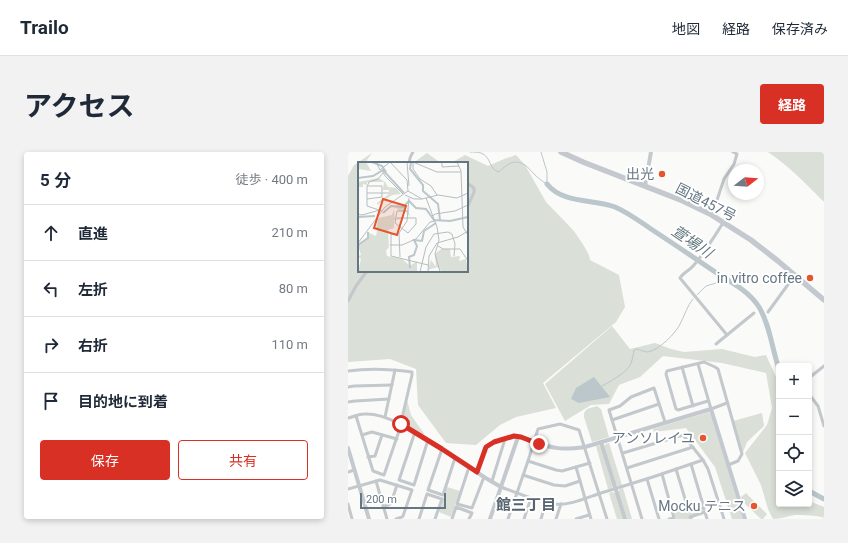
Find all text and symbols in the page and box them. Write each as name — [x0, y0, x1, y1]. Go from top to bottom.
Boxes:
text: Trailo — [20, 16, 69, 39]
text: 地図 — [672, 21, 700, 37]
text: 経路 — [722, 21, 750, 37]
text: 保存済み — [772, 21, 828, 37]
button: 経路 — [760, 84, 824, 124]
text: アクセス — [24, 90, 135, 123]
inset map — [358, 162, 468, 272]
north arrow — [728, 164, 764, 200]
place label: 出光 — [626, 166, 654, 182]
marker: 出光 — [657, 169, 667, 179]
text: 5 分 — [40, 170, 71, 190]
text: 徒歩 · 400 m — [236, 172, 308, 187]
street label: 国道457号 — [673, 180, 739, 224]
icon: ahead — [40, 222, 62, 244]
water label: 萱場川 — [668, 222, 717, 263]
text: 直進 — [78, 225, 108, 243]
text: 210 m — [271, 225, 308, 240]
place label: in vitro coffee — [717, 270, 802, 286]
marker: in vitro coffee — [805, 273, 815, 283]
icon: left — [40, 278, 62, 300]
text: 左折 — [78, 281, 108, 299]
text: 80 m — [279, 281, 308, 296]
icon: right — [40, 334, 62, 356]
text: 右折 — [78, 337, 108, 355]
text: 110 m — [271, 337, 308, 352]
map controls — [776, 363, 812, 507]
button: + — [776, 363, 812, 399]
icon: arrive — [40, 390, 62, 412]
text: 目的地に到着 — [78, 393, 168, 411]
button: − — [776, 399, 812, 435]
route start — [392, 415, 410, 433]
place label: アンソレイユ — [612, 430, 695, 446]
marker: アンソレイユ — [698, 433, 708, 443]
route end — [530, 435, 548, 453]
button: locate — [776, 435, 812, 471]
button: 保存 — [40, 440, 170, 480]
button: 共有 — [178, 440, 308, 480]
button: layers — [776, 471, 812, 507]
scale bar — [360, 491, 446, 510]
text: 200 m — [366, 493, 397, 506]
district label: 館三丁目 — [496, 496, 556, 514]
place label: Mocku テニス — [658, 498, 746, 514]
marker: Mocku テニス — [749, 501, 759, 511]

